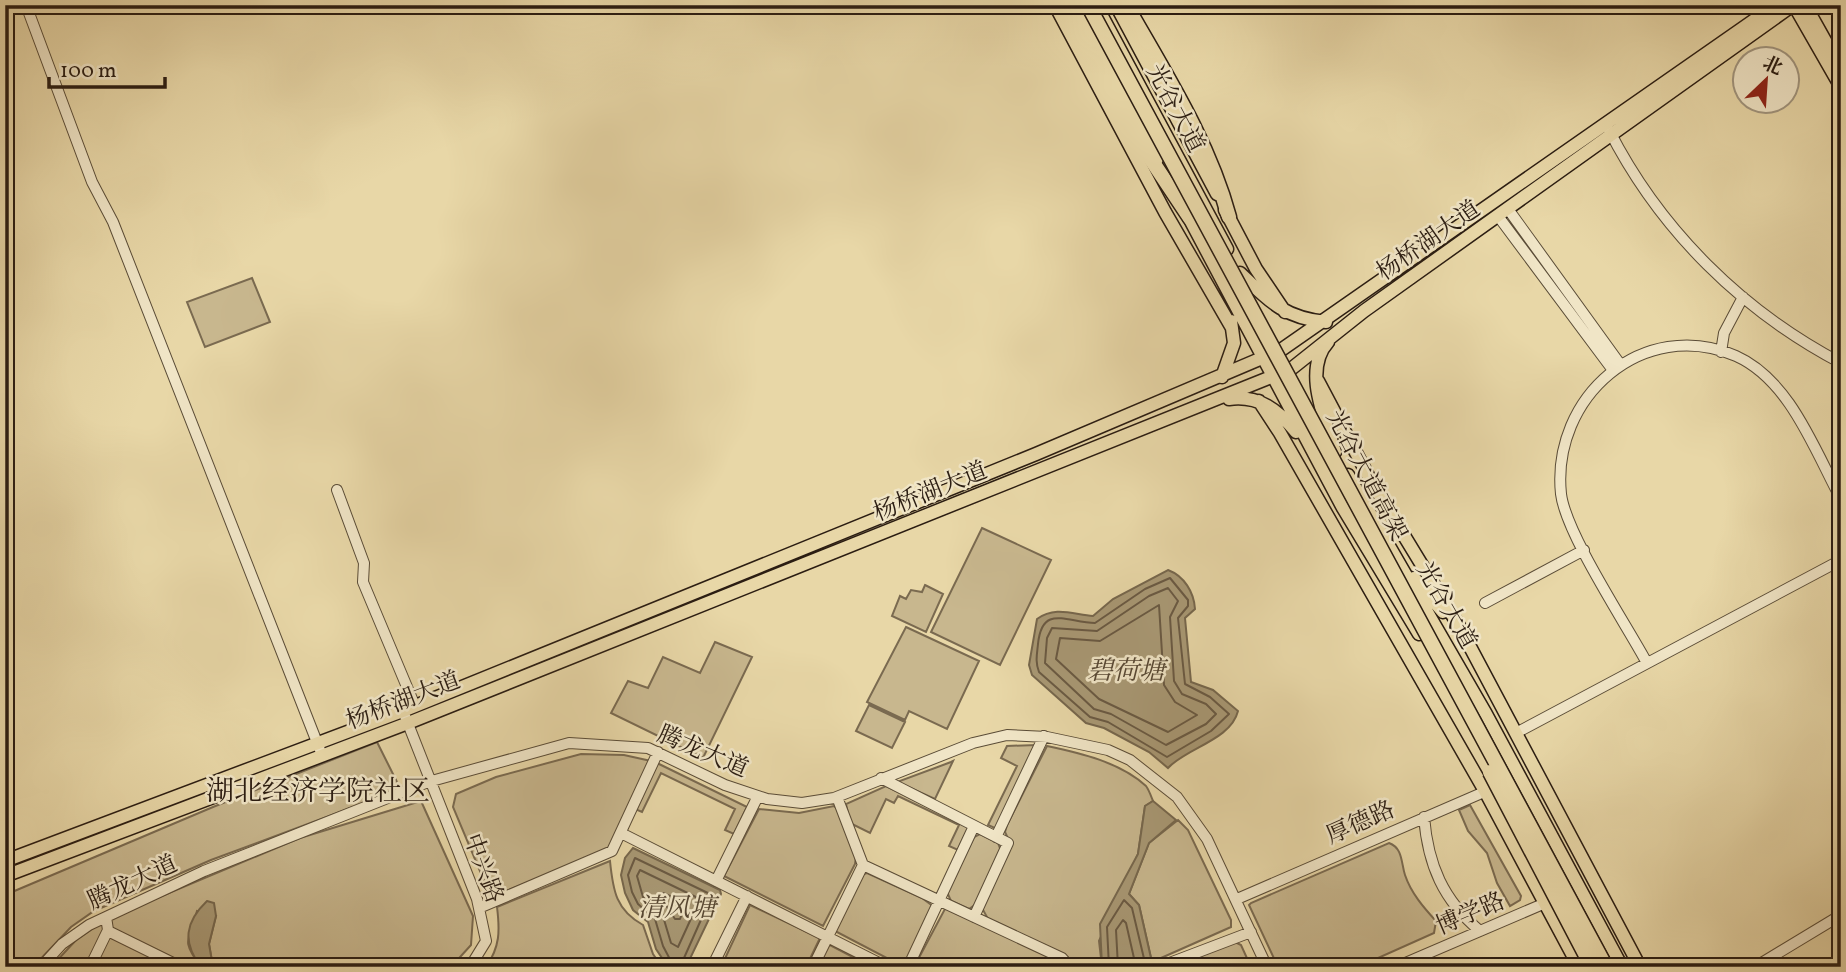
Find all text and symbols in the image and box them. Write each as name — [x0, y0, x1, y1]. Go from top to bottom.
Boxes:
scale bar — [49, 46, 164, 90]
north arrow — [1730, 46, 1800, 116]
text: 北 — [1758, 51, 1786, 82]
text: 100 m — [60, 57, 117, 86]
street label: 光谷大道 — [1137, 59, 1212, 159]
street label: 杨桥湖大道 — [1370, 193, 1488, 290]
street label: 光谷大道高架 — [1316, 404, 1414, 547]
street label: 杨桥湖大道 — [869, 455, 993, 531]
street label: 光谷大道 — [1407, 556, 1484, 656]
water label: 碧荷塘 — [1087, 654, 1169, 690]
street label: 杨桥湖大道 — [342, 664, 466, 739]
street label: 腾龙大道 — [651, 718, 753, 787]
district label: 湖北经济学院社区 — [206, 773, 430, 812]
street label: 厚德路 — [1321, 794, 1401, 854]
street label: 中兴路 — [454, 829, 510, 908]
street label: 腾龙大道 — [82, 848, 184, 920]
street label: 博学路 — [1431, 885, 1511, 945]
water label: 清风塘 — [638, 891, 720, 927]

